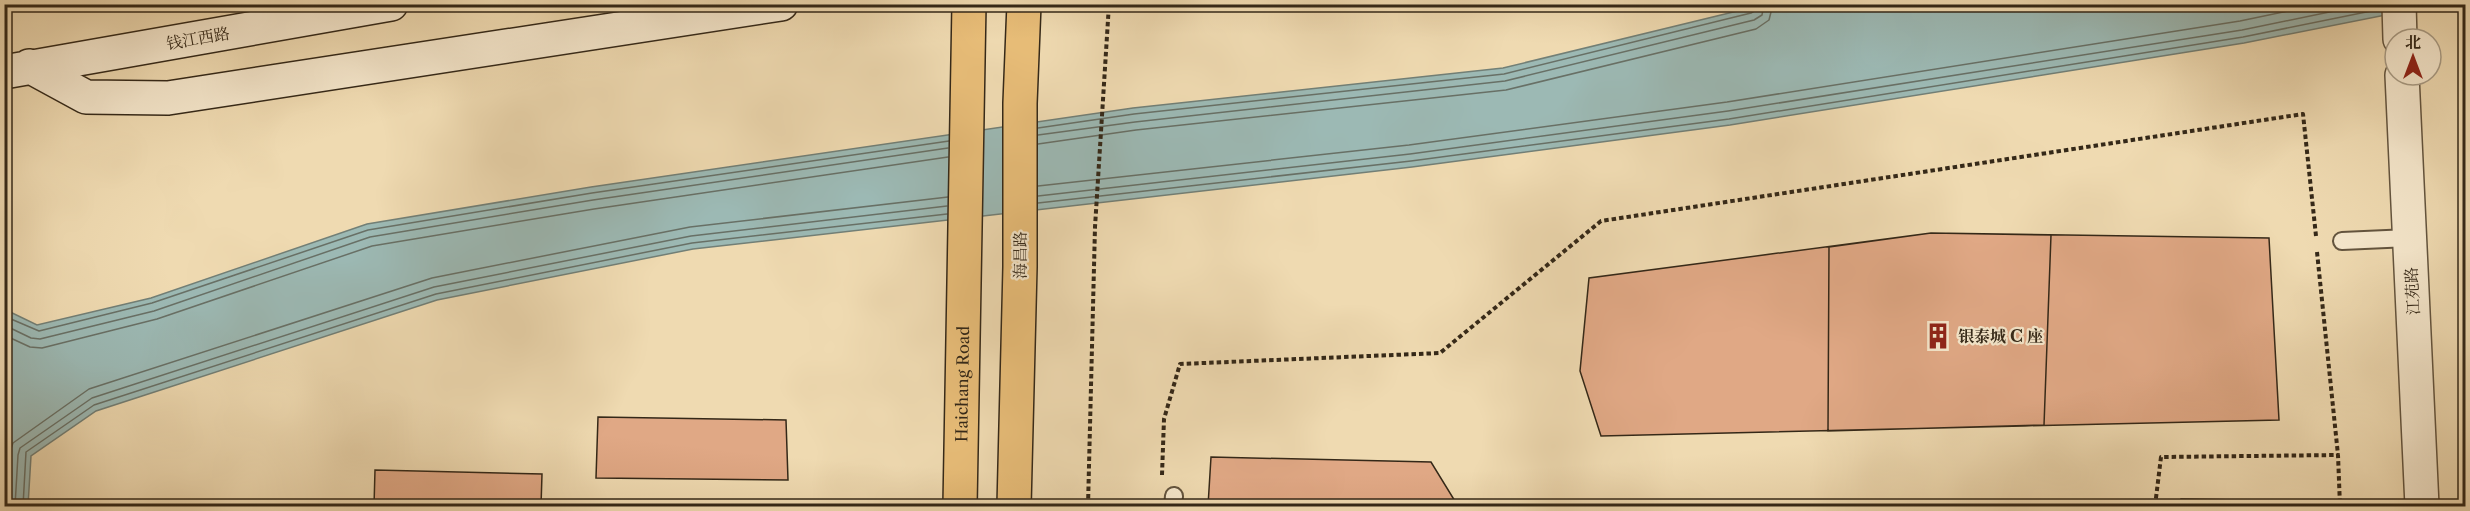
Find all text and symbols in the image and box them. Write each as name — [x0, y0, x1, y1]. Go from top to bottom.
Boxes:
street label: 钱江西路 — [165, 23, 231, 53]
north arrow — [2383, 27, 2443, 87]
text: 北 — [2405, 32, 2421, 52]
street label: 海昌路 — [1010, 231, 1030, 279]
street label: 江苑路 — [2401, 267, 2423, 315]
building icon: 银泰城 C 座 — [1923, 321, 1953, 351]
street label: Haichang Road — [951, 326, 973, 442]
place label: 银泰城 C 座 — [1958, 326, 2043, 346]

